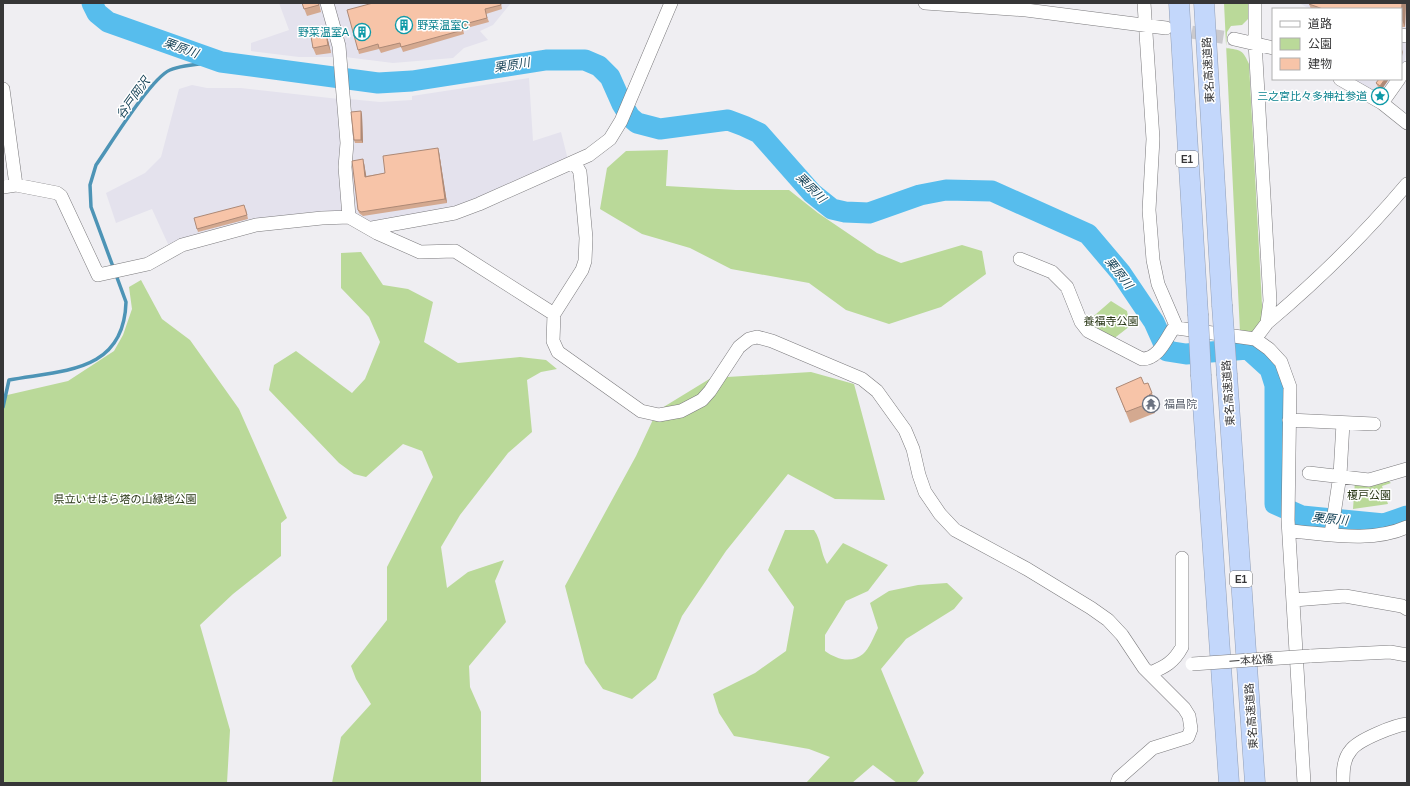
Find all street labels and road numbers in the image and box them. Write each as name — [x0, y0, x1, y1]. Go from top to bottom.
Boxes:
street label: 東名高速道路 — [1200, 37, 1216, 103]
road number: E1 — [1176, 151, 1198, 167]
street label: 東名高速道路 — [1220, 360, 1236, 426]
road number: E1 — [1230, 571, 1252, 587]
street label: 一本松橋 — [1229, 652, 1273, 668]
street label: 東名高速道路 — [1243, 683, 1259, 749]

